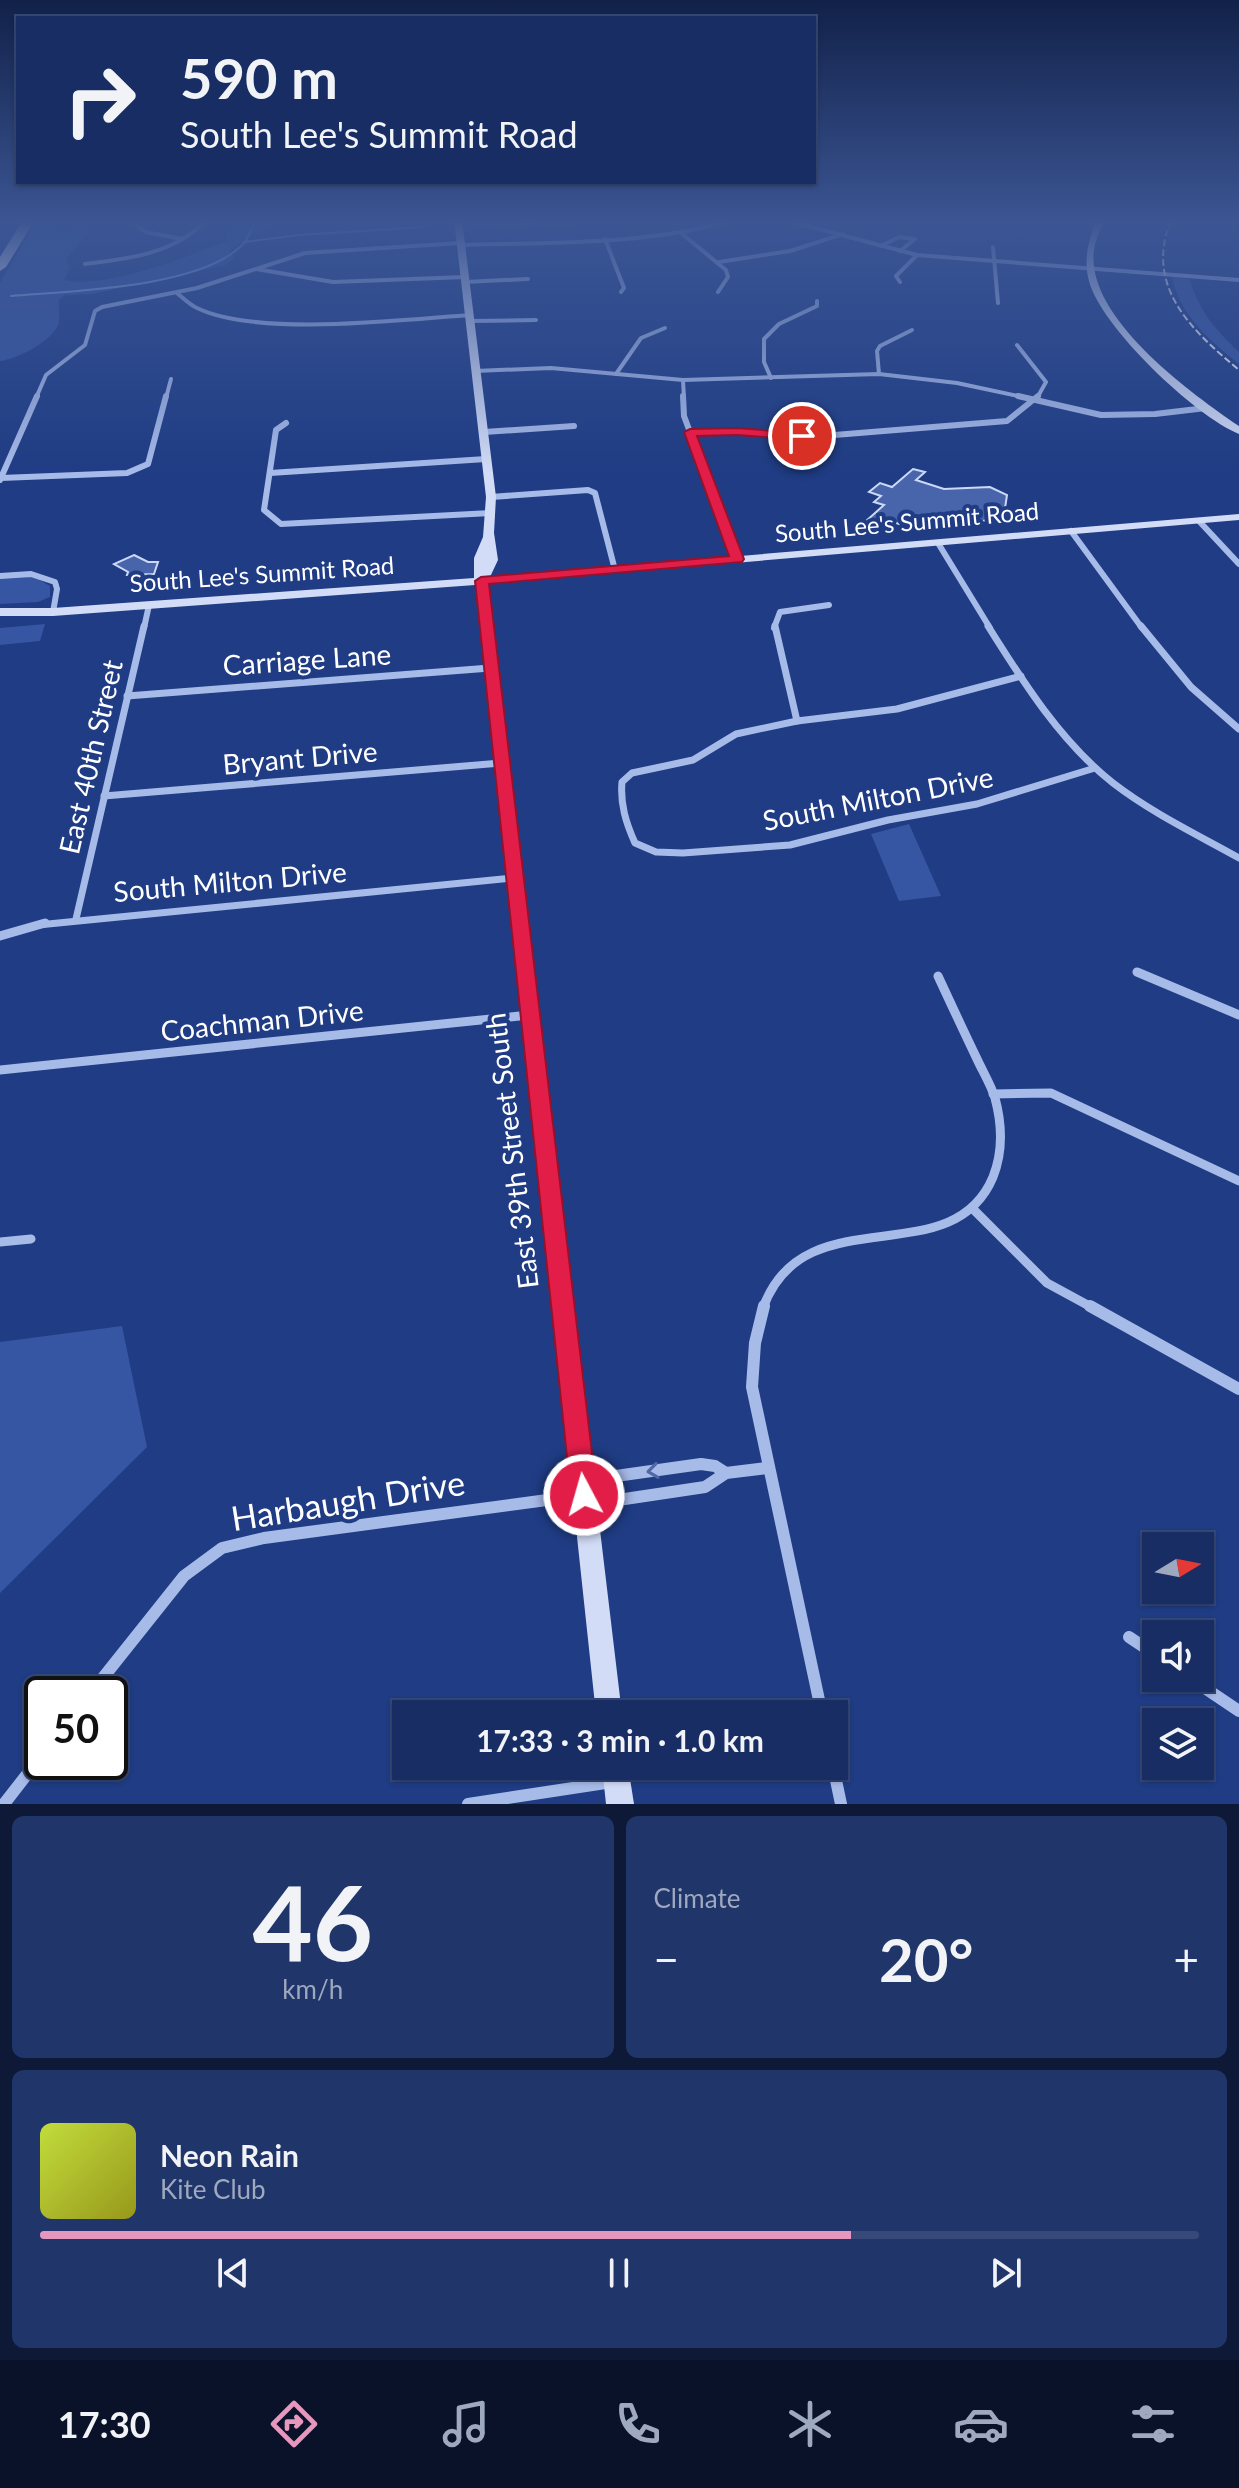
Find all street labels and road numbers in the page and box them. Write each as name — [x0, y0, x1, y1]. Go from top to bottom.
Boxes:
street label: South Lee's Summit Road — [774, 496, 1040, 548]
street label: South Lee's Summit Road — [129, 550, 395, 597]
street label: Carriage Lane — [222, 636, 392, 682]
street label: East 40th Street — [51, 656, 129, 857]
street label: Bryant Drive — [221, 733, 379, 781]
street label: South Milton Drive — [760, 759, 996, 837]
street label: South Milton Drive — [112, 854, 348, 908]
street label: Coachman Drive — [159, 992, 365, 1048]
street label: East 39th Street South — [477, 1011, 545, 1291]
street label: Harbaugh Drive — [228, 1461, 468, 1538]

